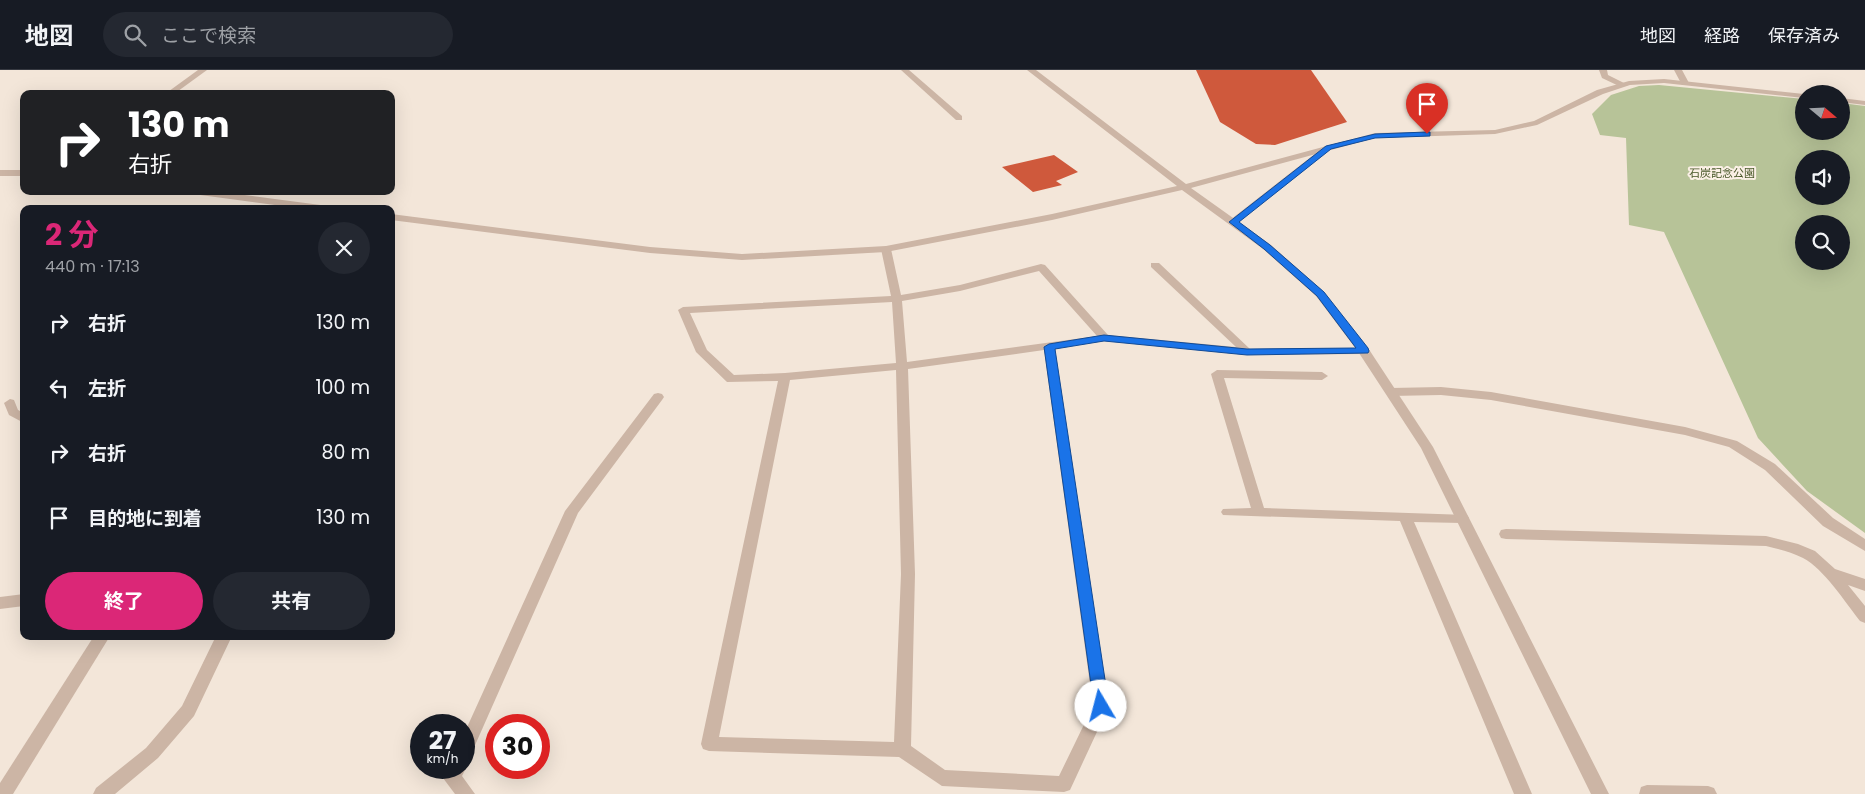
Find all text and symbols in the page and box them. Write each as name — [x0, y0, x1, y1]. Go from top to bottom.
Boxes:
search box — [103, 12, 453, 57]
text: 地図 — [25, 19, 73, 52]
icon: search — [121, 21, 149, 49]
text: ここで検索 — [161, 22, 256, 49]
text: 地図 — [1640, 23, 1676, 48]
text: 経路 — [1704, 23, 1740, 48]
text: 保存済み — [1768, 23, 1840, 48]
pin — [1406, 83, 1448, 134]
north arrow — [1795, 85, 1850, 140]
map controls — [1795, 85, 1850, 270]
icon: arrive — [1413, 90, 1441, 118]
text: 130 m — [128, 100, 230, 149]
icon: right — [45, 110, 110, 175]
text: 右折 — [128, 149, 172, 180]
button: sound — [1795, 150, 1850, 205]
park label: 石炭記念公園 — [1689, 165, 1755, 181]
text: 2 分 — [45, 213, 99, 256]
button: search — [1795, 215, 1850, 270]
button: close — [318, 222, 370, 274]
text: 440 m · 17:13 — [45, 255, 140, 278]
icon: right — [45, 309, 73, 337]
text: 130 m — [316, 309, 370, 336]
text: 右折 — [88, 310, 126, 337]
icon: left — [45, 374, 73, 402]
text: 100 m — [315, 374, 370, 401]
text: 左折 — [88, 375, 126, 402]
icon: right — [45, 439, 73, 467]
text: 80 m — [321, 439, 370, 466]
text: 右折 — [88, 440, 126, 467]
icon: arrive — [45, 504, 73, 532]
text: 130 m — [316, 504, 370, 531]
text: 目的地に到着 — [88, 505, 202, 532]
button: 終了 — [45, 572, 203, 630]
button: 共有 — [213, 572, 370, 630]
position arrow — [1074, 679, 1126, 731]
speed limit sign: 30 — [485, 714, 550, 779]
text: 27 — [429, 723, 456, 758]
text: km/h — [427, 750, 458, 767]

